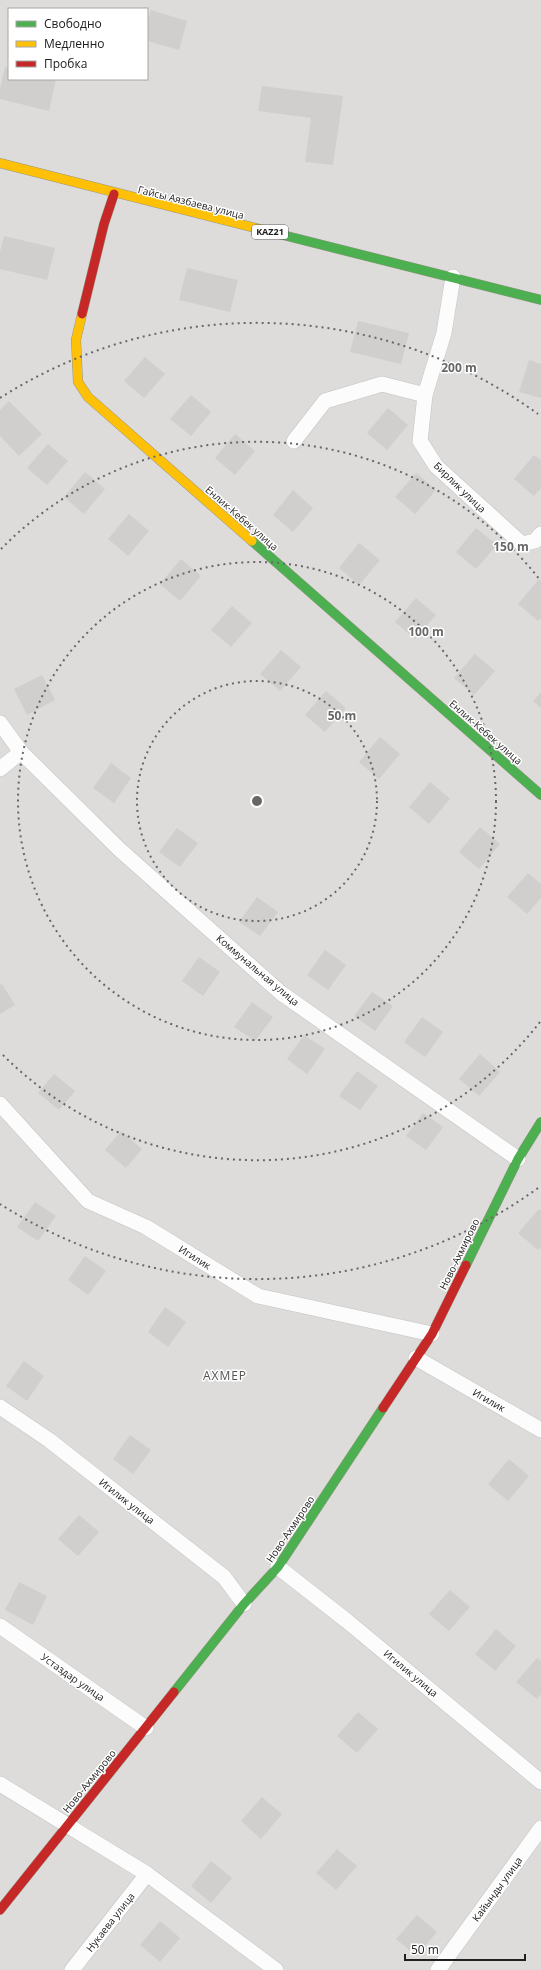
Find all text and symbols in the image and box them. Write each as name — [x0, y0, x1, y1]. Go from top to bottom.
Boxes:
legend — [8, 8, 148, 80]
text: Свободно — [44, 15, 102, 32]
text: Медленно — [44, 35, 104, 52]
text: Пробка — [44, 55, 87, 72]
street label: Гайсы Аязбаева улица — [137, 182, 245, 222]
road number: KAZ21 — [252, 225, 288, 239]
text: 200 m — [441, 359, 477, 376]
street label: Бирлик улица — [431, 459, 489, 515]
street label: Енлик-Кебек улица — [203, 482, 281, 554]
text: 150 m — [493, 538, 529, 555]
text: 100 m — [408, 623, 444, 640]
street label: Енлик-Кебек улица — [447, 696, 525, 768]
text: 50 m — [328, 707, 356, 724]
centre of rings — [250, 794, 264, 808]
street label: Коммунальная улица — [214, 931, 302, 1009]
street label: Ново-Ахмирово — [436, 1216, 482, 1292]
street label: Игилик — [176, 1242, 214, 1273]
district label: АХМЕР — [203, 1367, 247, 1384]
street label: Игилик — [470, 1385, 509, 1415]
street label: Игилик улица — [96, 1475, 158, 1527]
street label: Ново-Ахмирово — [263, 1493, 317, 1565]
street label: Игилик улица — [381, 1646, 441, 1700]
street label: Устаздар улица — [38, 1650, 108, 1704]
street label: Ново-Ахмирово — [59, 1746, 119, 1816]
street label: Кайынды улица — [469, 1854, 525, 1924]
street label: Нукаева улица — [82, 1890, 138, 1954]
scale bar — [405, 1936, 525, 1962]
text: 50 m — [411, 1941, 439, 1958]

